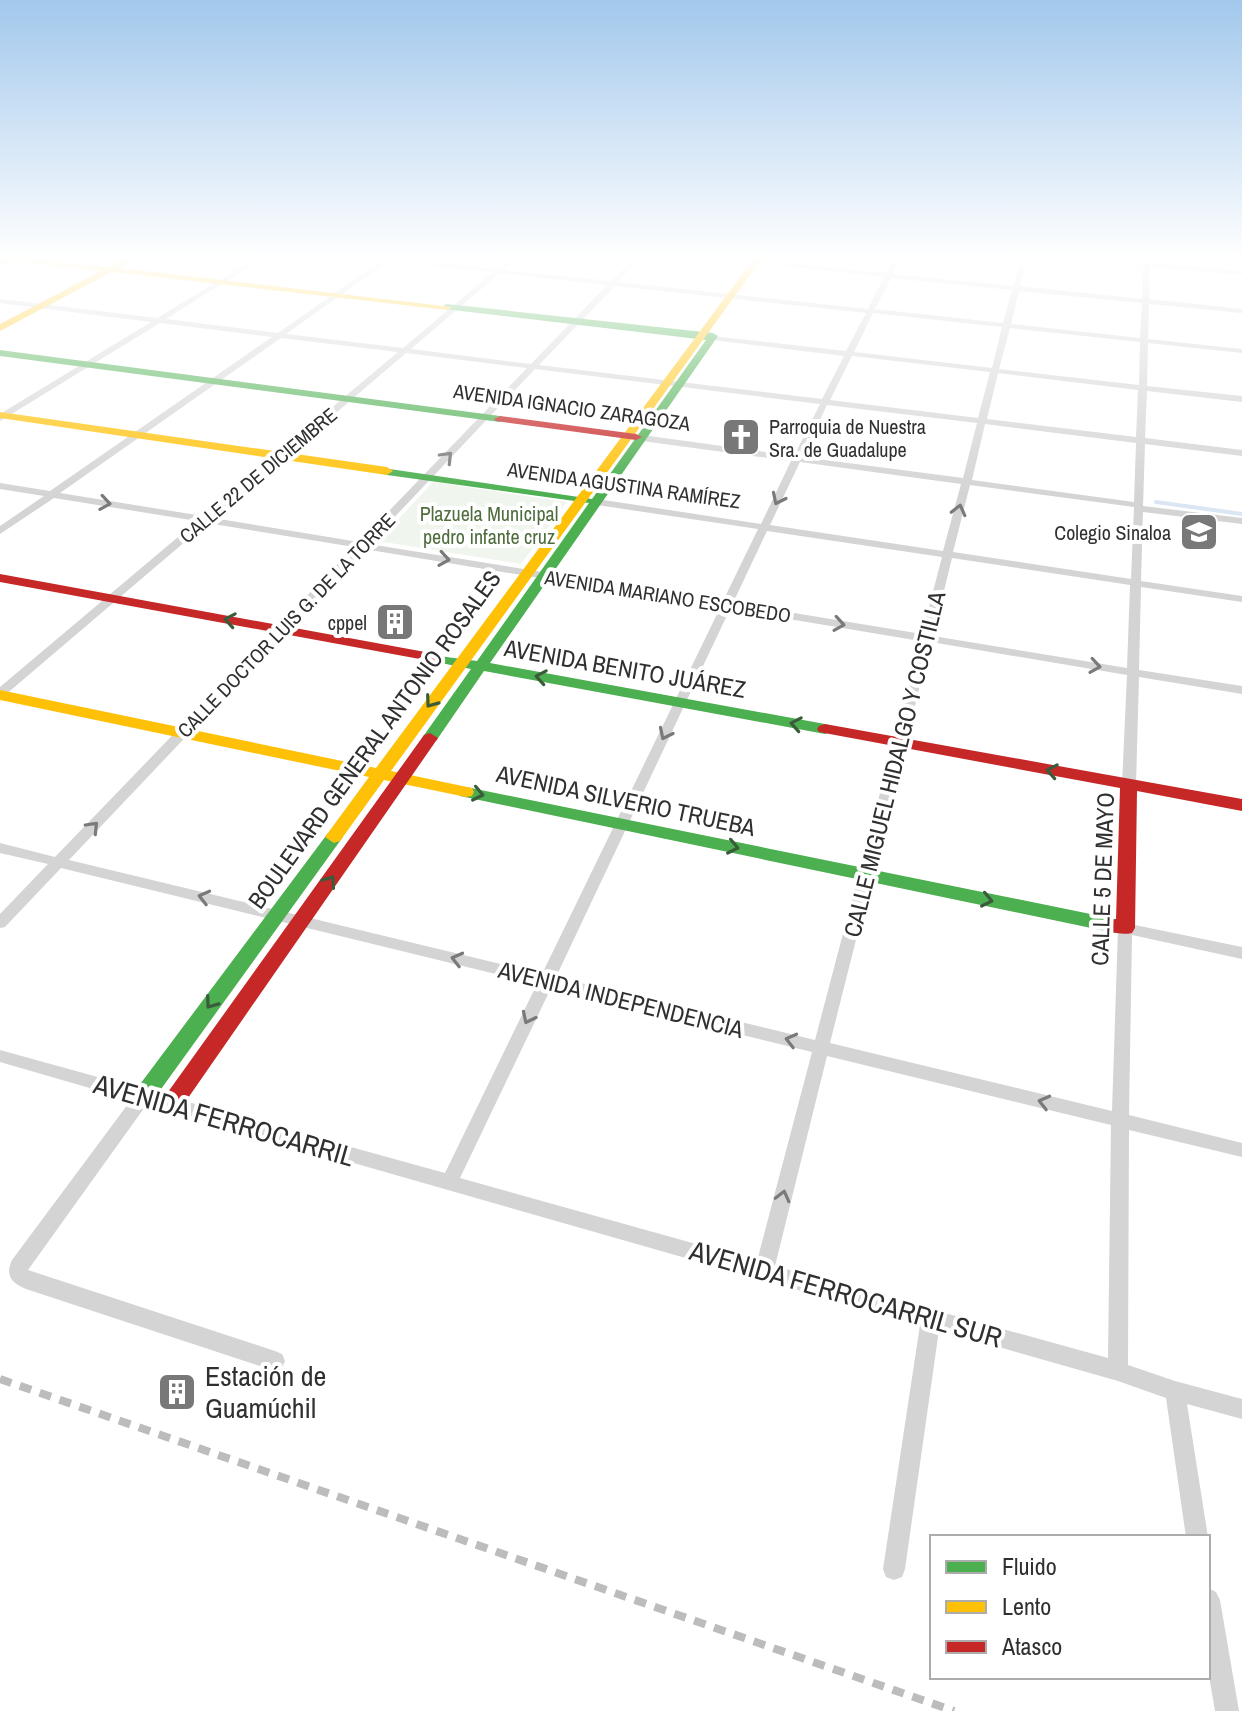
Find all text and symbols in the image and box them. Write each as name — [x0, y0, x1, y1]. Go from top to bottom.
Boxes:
street label: AVENIDA IGNACIO ZARAGOZA — [451, 377, 692, 437]
street label: CALLE 22 DE DICIEMBRE — [174, 401, 342, 549]
place label: Parroquia de Nuestra Sra. de Guadalupe — [769, 413, 926, 463]
church icon: Parroquia de Nuestra Sra. de Guadalupe — [720, 416, 762, 458]
one-way arrow — [438, 452, 453, 466]
street label: AVENIDA AGUSTINA RAMÍREZ — [505, 455, 742, 515]
one-way arrow — [772, 491, 788, 506]
one-way arrow — [98, 494, 111, 511]
park label: Plazuela Municipal pedro infante cruz — [420, 500, 558, 550]
one-way arrow — [949, 503, 966, 517]
street label: CALLE DOCTOR LUIS G. DE LA TORRE — [171, 507, 401, 743]
school or university icon: Colegio Sinaloa — [1178, 511, 1220, 553]
place label: Colegio Sinaloa — [1054, 519, 1171, 546]
one-way arrow — [437, 550, 451, 567]
street label: BOULEVARD GENERAL ANTONIO ROSALES — [240, 563, 508, 915]
street label: AVENIDA MARIANO ESCOBEDO — [542, 563, 793, 629]
street label: CALLE MIGUEL HIDALGO Y COSTILLA — [836, 587, 953, 940]
building icon: cppel — [374, 601, 416, 643]
place label: cppel — [328, 609, 367, 636]
one-way arrow — [223, 613, 237, 630]
one-way arrow — [832, 614, 846, 631]
street label: AVENIDA BENITO JUÁREZ — [501, 631, 748, 705]
one-way arrow — [1089, 656, 1102, 673]
one-way arrow — [534, 670, 547, 687]
one-way arrow — [426, 694, 440, 708]
one-way arrow — [790, 717, 803, 734]
one-way arrow — [659, 725, 675, 740]
street label: AVENIDA SILVERIO TRUEBA — [493, 757, 759, 843]
one-way arrow — [1045, 764, 1059, 781]
one-way arrow — [471, 785, 484, 802]
street label: CALLE 5 DE MAYO — [1083, 792, 1121, 966]
one-way arrow — [84, 822, 98, 836]
one-way arrow — [725, 838, 739, 855]
one-way arrow — [320, 875, 334, 889]
one-way arrow — [198, 890, 212, 907]
one-way arrow — [980, 891, 994, 908]
one-way arrow — [450, 951, 464, 968]
street label: AVENIDA INDEPENDENCIA — [494, 953, 748, 1045]
one-way arrow — [206, 994, 221, 1008]
one-way arrow — [522, 1010, 538, 1025]
one-way arrow — [785, 1033, 799, 1050]
street label: AVENIDA FERROCARRIL — [89, 1064, 359, 1175]
one-way arrow — [1037, 1094, 1051, 1111]
one-way arrow — [774, 1189, 791, 1203]
street label: AVENIDA FERROCARRIL SUR — [685, 1231, 1006, 1357]
place label: Estación de Guamúchil — [205, 1357, 326, 1427]
building icon: Estación de Guamúchil — [156, 1371, 198, 1413]
legend — [930, 1535, 1210, 1679]
text: Fluido — [1002, 1550, 1057, 1582]
text: Lento — [1002, 1590, 1051, 1622]
text: Atasco — [1001, 1630, 1062, 1662]

